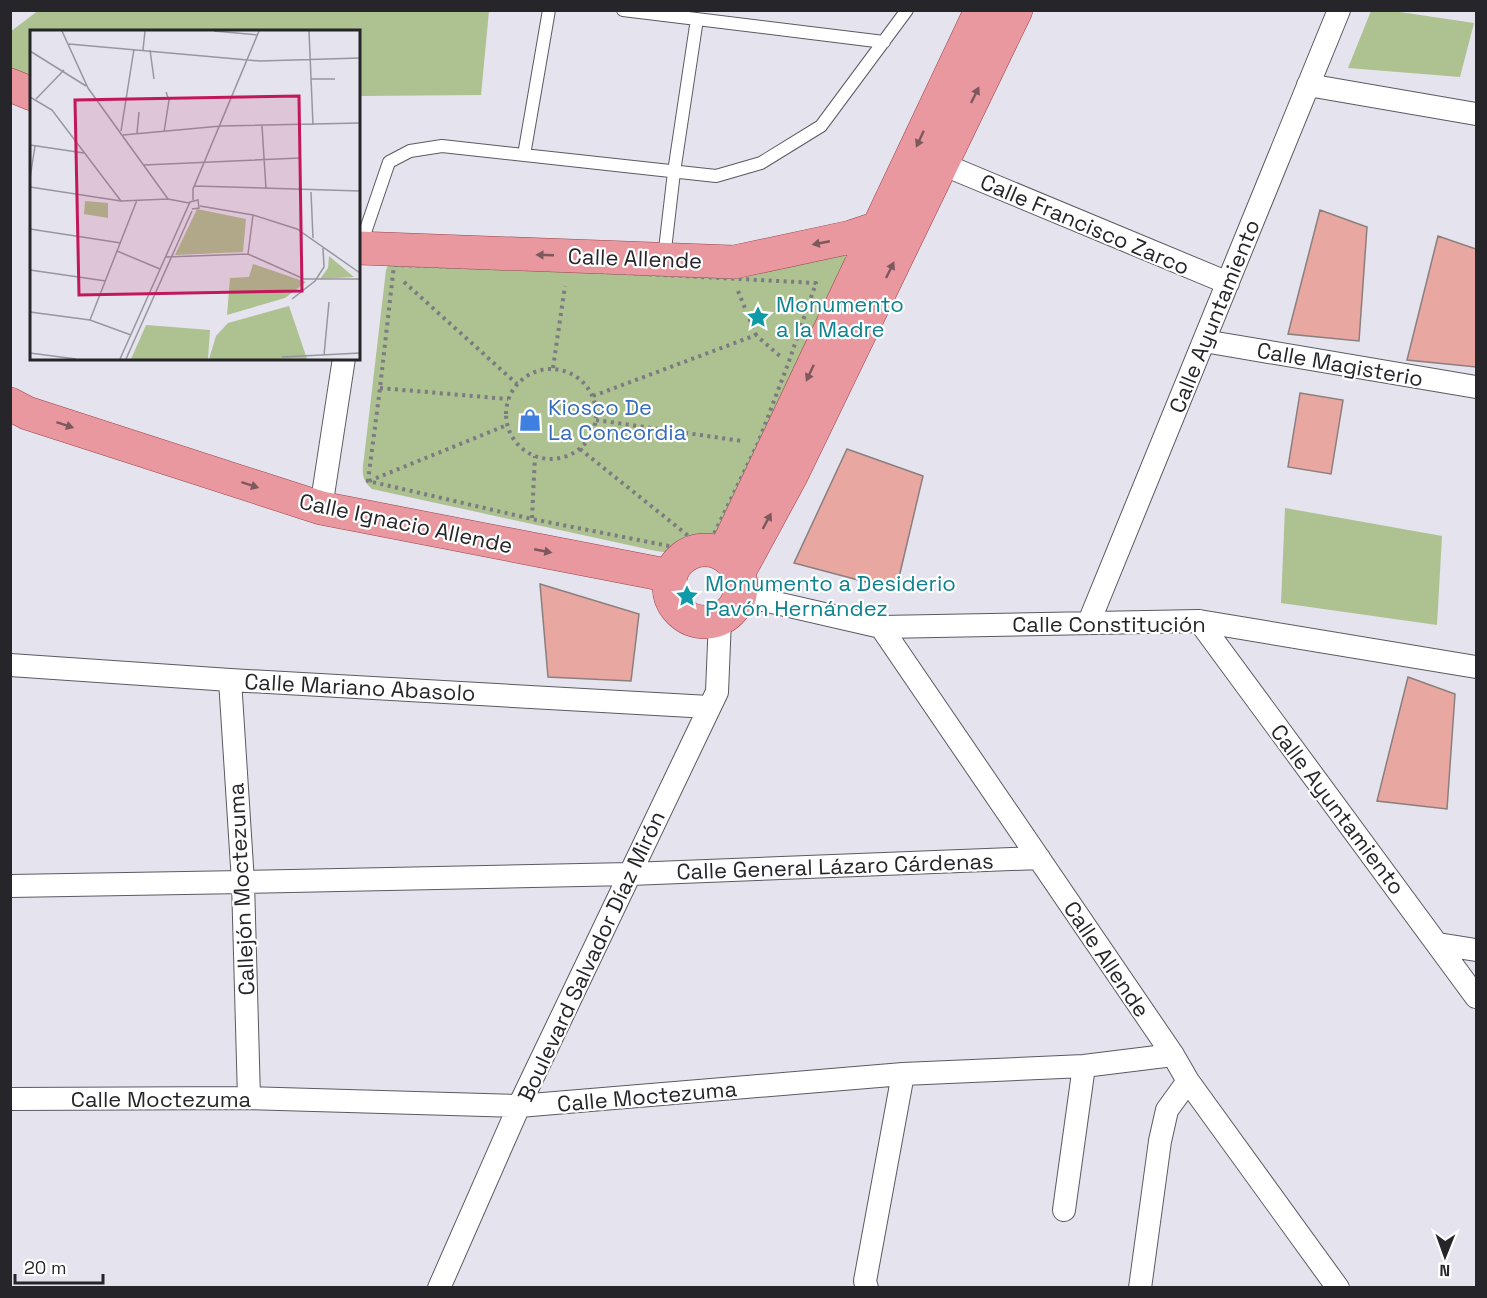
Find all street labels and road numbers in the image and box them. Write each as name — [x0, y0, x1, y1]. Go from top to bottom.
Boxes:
street label: Calle Francisco Zarco — [976, 167, 1194, 281]
street label: Calle Ayuntamiento — [1162, 215, 1266, 417]
street label: Calle Allende — [567, 242, 703, 274]
street label: Calle Magisterio — [1255, 336, 1425, 392]
street label: Calle Ignacio Allende — [297, 487, 515, 559]
street label: Calle Constitución — [1012, 610, 1206, 638]
street label: Calle Mariano Abasolo — [244, 667, 476, 707]
street label: Calle Ayuntamiento — [1265, 718, 1411, 900]
street label: Callejón Moctezuma — [221, 782, 261, 996]
street label: Boulevard Salvador Díaz Mirón — [511, 806, 671, 1106]
street label: Calle General Lázaro Cárdenas — [676, 846, 994, 886]
street label: Calle Allende — [1058, 896, 1156, 1022]
street label: Calle Moctezuma — [556, 1074, 738, 1118]
street label: Calle Moctezuma — [71, 1085, 252, 1113]

